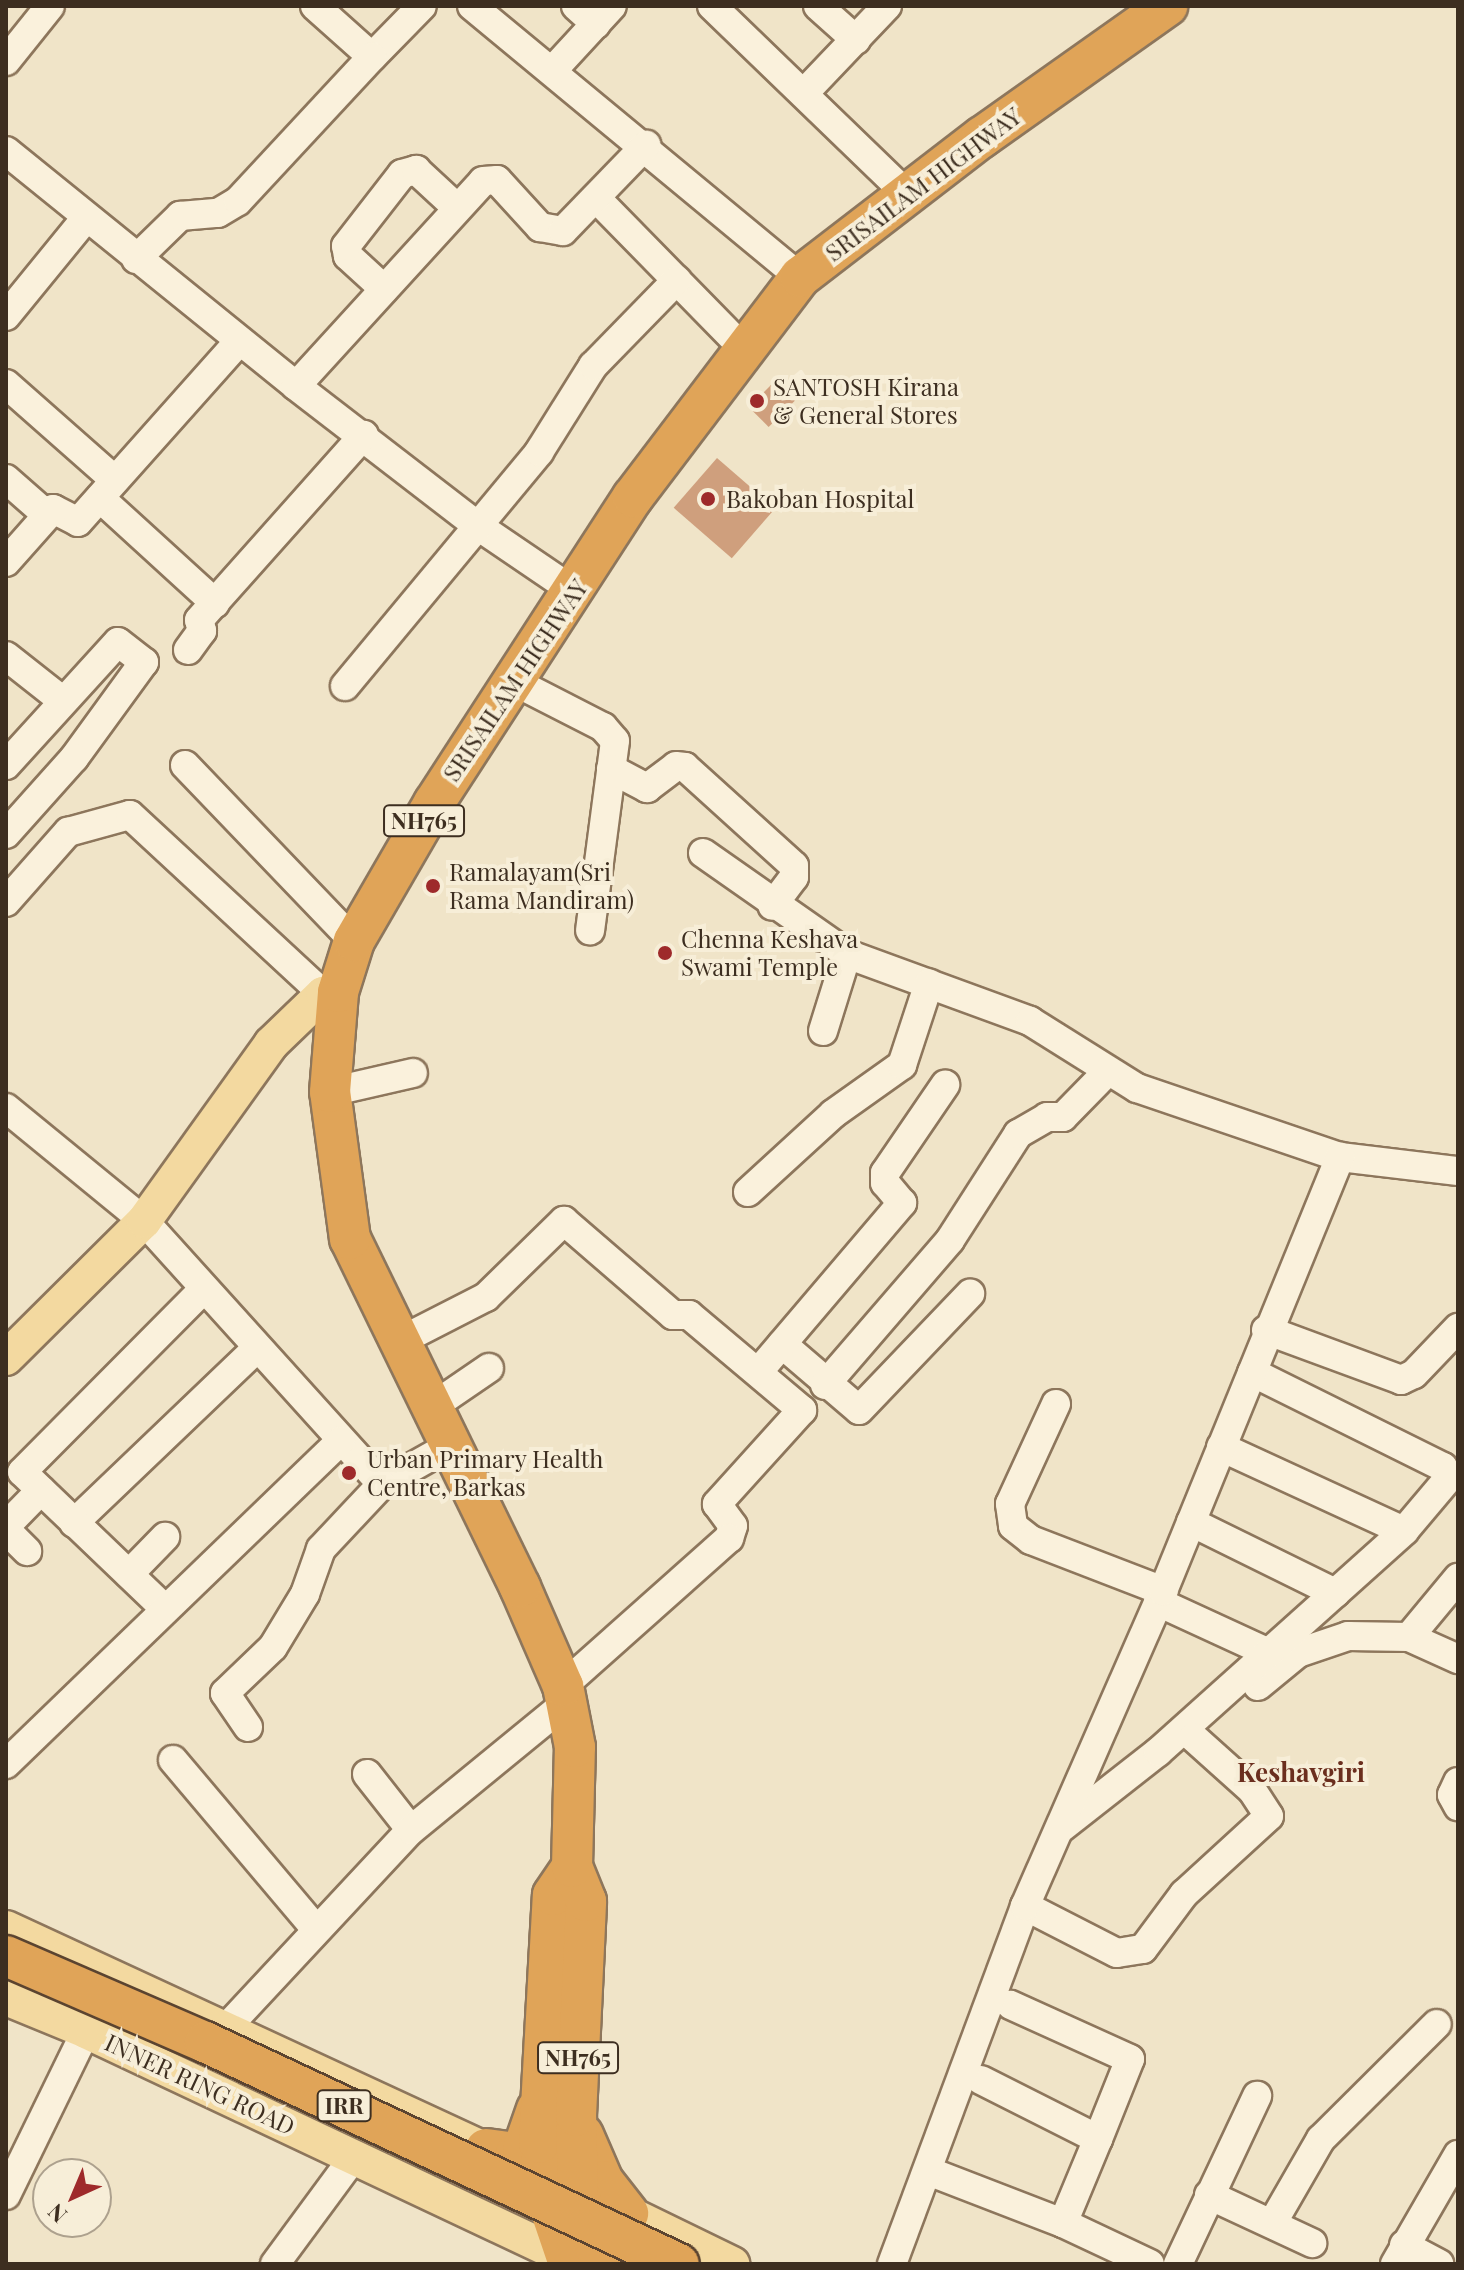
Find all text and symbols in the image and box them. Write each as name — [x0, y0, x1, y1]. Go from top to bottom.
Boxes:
street label: SRISAILAM HIGHWAY — [819, 101, 1027, 267]
place label: SANTOSH Kirana & General Stores — [773, 373, 959, 429]
marker: SANTOSH Kirana & General Stores — [748, 392, 766, 410]
place label: Bakoban Hospital — [726, 485, 914, 513]
marker: Bakoban Hospital — [697, 488, 719, 510]
street label: SRISAILAM HIGHWAY — [437, 573, 593, 787]
road number: NH765 — [382, 803, 466, 839]
place label: Ramalayam(Sri Rama Mandiram) — [449, 858, 634, 914]
marker: Ramalayam(Sri Rama Mandiram) — [424, 877, 442, 895]
place label: Chenna Keshava Swami Temple — [681, 925, 858, 981]
marker: Chenna Keshava Swami Temple — [656, 944, 674, 962]
place label: Urban Primary Health Centre, Barkas — [367, 1445, 604, 1501]
marker: Urban Primary Health Centre, Barkas — [338, 1462, 360, 1484]
district label: Keshavgiri — [1237, 1756, 1365, 1788]
street label: INNER RING ROAD — [100, 2027, 300, 2141]
road number: NH765 — [536, 2040, 620, 2076]
road number: IRR — [316, 2088, 372, 2124]
north arrow — [32, 2158, 112, 2238]
text: N — [41, 2198, 73, 2230]

